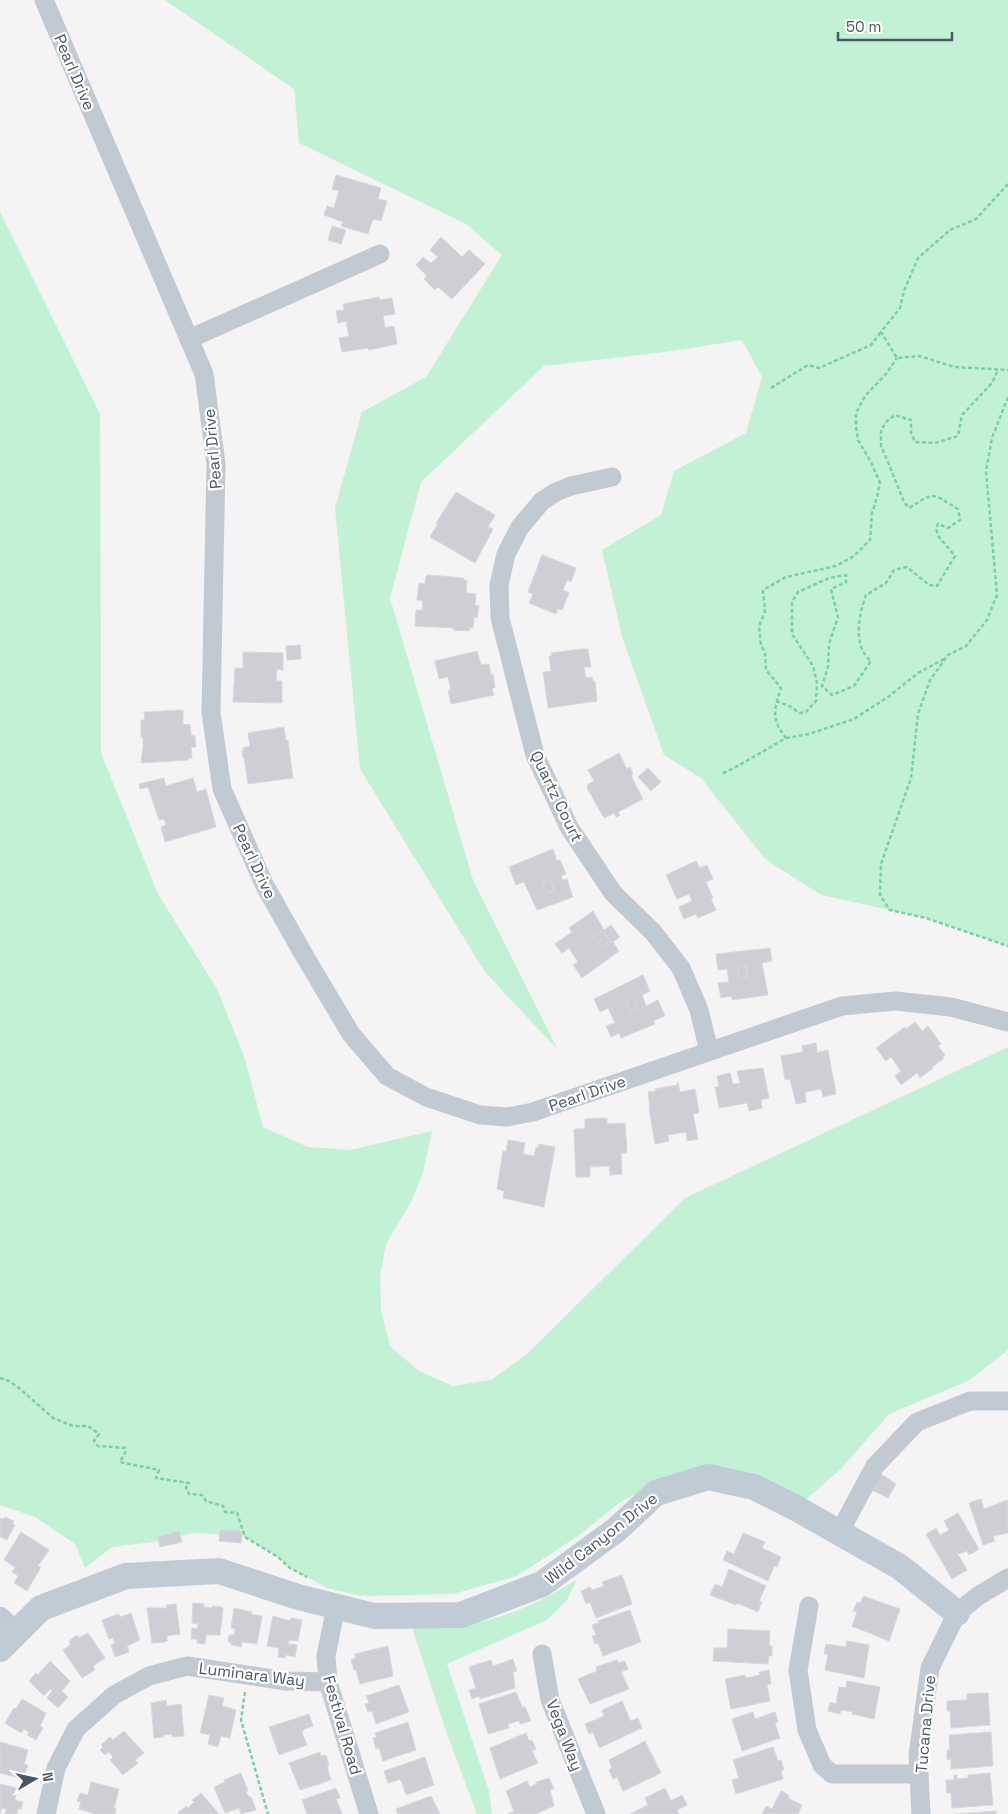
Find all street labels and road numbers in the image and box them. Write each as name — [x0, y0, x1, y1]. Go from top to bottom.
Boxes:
street label: Pearl Drive — [49, 31, 100, 113]
street label: Pearl Drive — [199, 408, 226, 490]
street label: Quartz Court — [525, 747, 588, 845]
street label: Pearl Drive — [228, 820, 281, 902]
street label: Pearl Drive — [546, 1070, 629, 1116]
street label: Wild Canyon Drive — [541, 1488, 662, 1589]
street label: Luminara Way — [198, 1658, 306, 1691]
street label: Festival Road — [318, 1673, 367, 1777]
street label: Tucana Drive — [911, 1674, 940, 1774]
street label: Vega Way — [541, 1696, 588, 1774]

